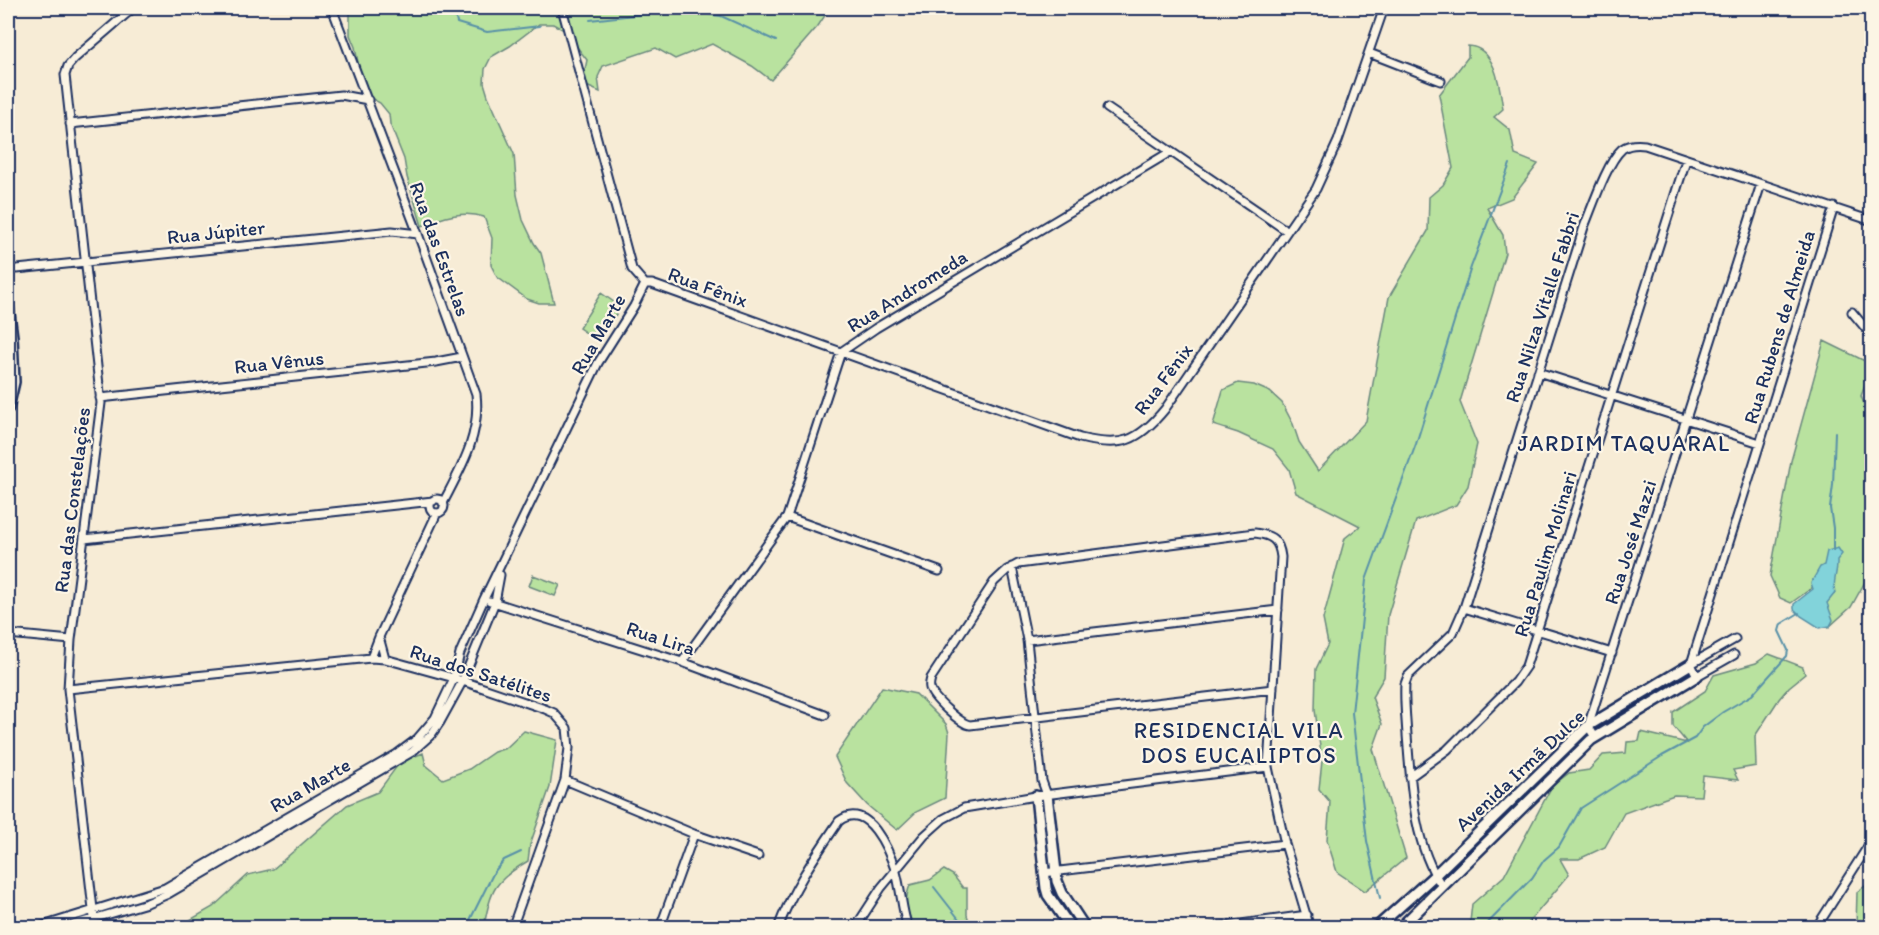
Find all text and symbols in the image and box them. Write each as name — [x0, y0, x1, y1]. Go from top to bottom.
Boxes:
street label: Rua das Estrelas — [405, 178, 475, 320]
street label: Rua Nilza Vitalle Fabbri — [1500, 208, 1584, 406]
street label: Rua Júpiter — [166, 215, 266, 249]
street label: Rua Rubens de Almeida — [1738, 227, 1820, 427]
street label: Rua Andromeda — [842, 244, 972, 338]
street label: Rua Fênix — [665, 261, 752, 313]
street label: Rua Marte — [565, 289, 631, 379]
street label: Rua Fênix — [1128, 338, 1198, 419]
street label: Rua Vênus — [233, 345, 325, 379]
street label: Rua das Constelações — [49, 406, 95, 594]
district label: JARDIM TAQUARAL — [1517, 430, 1731, 457]
street label: Rua Paulim Molinari — [1508, 468, 1582, 640]
street label: Rua José Mazzi — [1599, 477, 1661, 607]
street label: Rua Lira — [624, 616, 699, 661]
street label: Rua dos Satélites — [407, 639, 555, 707]
street label: Avenida Irmã Dulce — [1450, 704, 1590, 836]
district label: RESIDENCIAL VILA DOS EUCALIPTOS — [1134, 717, 1344, 769]
street label: Rua Marte — [265, 752, 355, 818]

